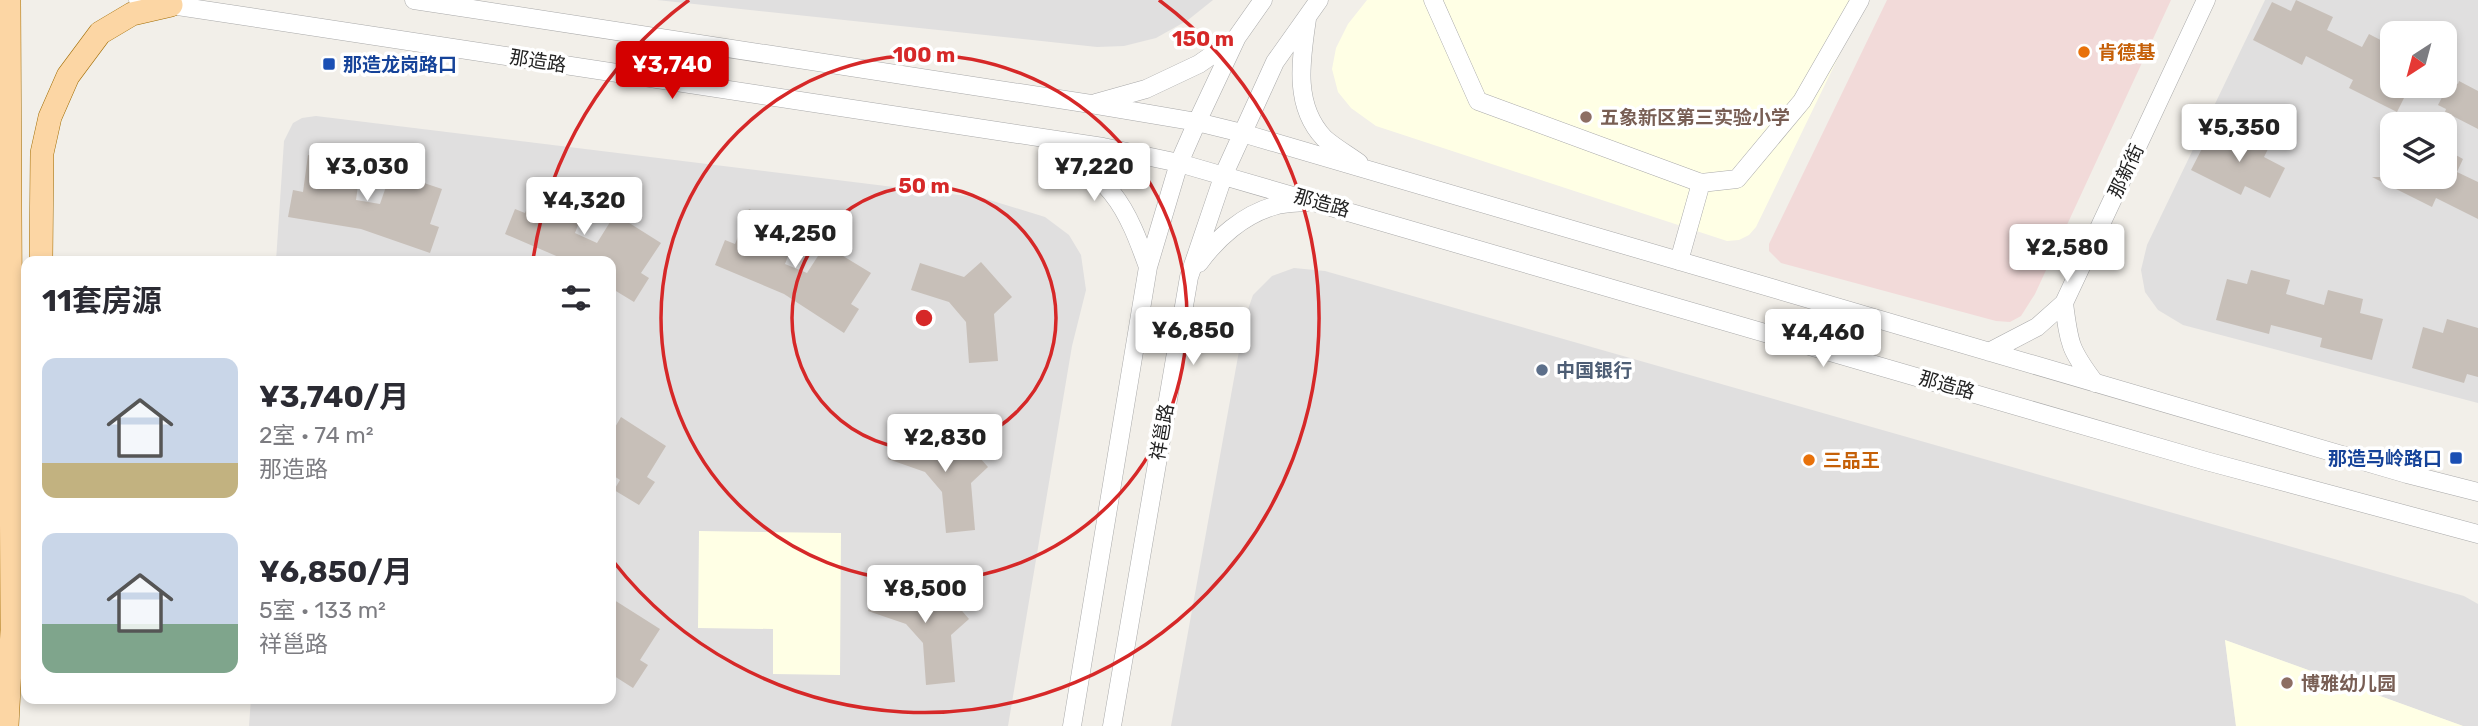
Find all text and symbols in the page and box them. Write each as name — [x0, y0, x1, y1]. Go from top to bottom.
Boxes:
north arrow — [2380, 21, 2457, 98]
map controls — [2380, 21, 2457, 189]
text: 150 m — [1172, 26, 1234, 51]
place label: 肯德基 — [2098, 41, 2156, 64]
pin: ¥3,740 — [615, 42, 729, 101]
text: 100 m — [893, 42, 955, 67]
marker: 肯德基 — [2076, 44, 2092, 60]
street label: 那造路 — [508, 45, 568, 77]
text: ¥3,740 — [632, 50, 712, 78]
place label: 那造龙岗路口 — [343, 53, 457, 76]
marker: 那造龙岗路口 — [321, 56, 337, 72]
pin: ¥5,350 — [2182, 104, 2296, 164]
place label: 五象新区第三实验小学 — [1600, 106, 1790, 129]
marker: 五象新区第三实验小学 — [1578, 109, 1594, 125]
button: layers — [2380, 112, 2457, 189]
text: ¥5,350 — [2198, 113, 2280, 141]
street label: 那新街 — [2104, 140, 2148, 202]
pin: ¥3,030 — [310, 144, 424, 203]
pin: ¥7,220 — [1037, 144, 1151, 203]
text: ¥3,030 — [325, 152, 409, 180]
text: ¥7,220 — [1054, 152, 1134, 180]
text: 50 m — [898, 173, 950, 198]
pin: ¥4,320 — [527, 177, 641, 237]
street label: 那造路 — [1291, 184, 1353, 222]
text: ¥4,320 — [542, 186, 626, 214]
pin: ¥4,250 — [738, 210, 852, 270]
text: ¥4,250 — [753, 219, 837, 247]
pin: ¥2,580 — [2010, 224, 2124, 284]
text: ¥2,580 — [2025, 233, 2109, 261]
icon: filters — [557, 279, 595, 317]
text: 11套房源 — [42, 283, 162, 319]
centre of rings — [912, 306, 936, 330]
pin: ¥6,850 — [1136, 308, 1250, 367]
pin: ¥4,460 — [1766, 310, 1880, 369]
text: ¥6,850 — [1151, 316, 1235, 344]
text: ¥4,460 — [1781, 318, 1865, 346]
place label: 中国银行 — [1556, 359, 1632, 382]
marker: 中国银行 — [1534, 362, 1550, 378]
street label: 那造路 — [1916, 366, 1978, 404]
text: ¥3,740/月 — [259, 379, 409, 415]
icon: home — [98, 386, 182, 470]
street label: 祥邕路 — [1146, 402, 1178, 462]
pin: ¥2,830 — [888, 414, 1002, 474]
text: 2室 · 74 m² — [259, 421, 374, 449]
text: ¥2,830 — [903, 423, 987, 451]
place label: 那造马岭路口 — [2328, 447, 2442, 470]
place label: 三品王 — [1823, 449, 1880, 472]
marker: 那造马岭路口 — [2448, 450, 2464, 466]
marker: 三品王 — [1801, 452, 1817, 468]
text: 那造路 — [259, 455, 328, 483]
text: ¥6,850/月 — [259, 554, 413, 590]
icon: home — [98, 561, 182, 645]
pin: ¥8,500 — [868, 566, 982, 625]
text: ¥8,500 — [883, 574, 967, 602]
text: 5室 · 133 m² — [259, 596, 386, 624]
text: 祥邕路 — [259, 630, 328, 658]
place label: 博雅幼儿园 — [2301, 672, 2396, 695]
marker: 博雅幼儿园 — [2279, 675, 2295, 691]

